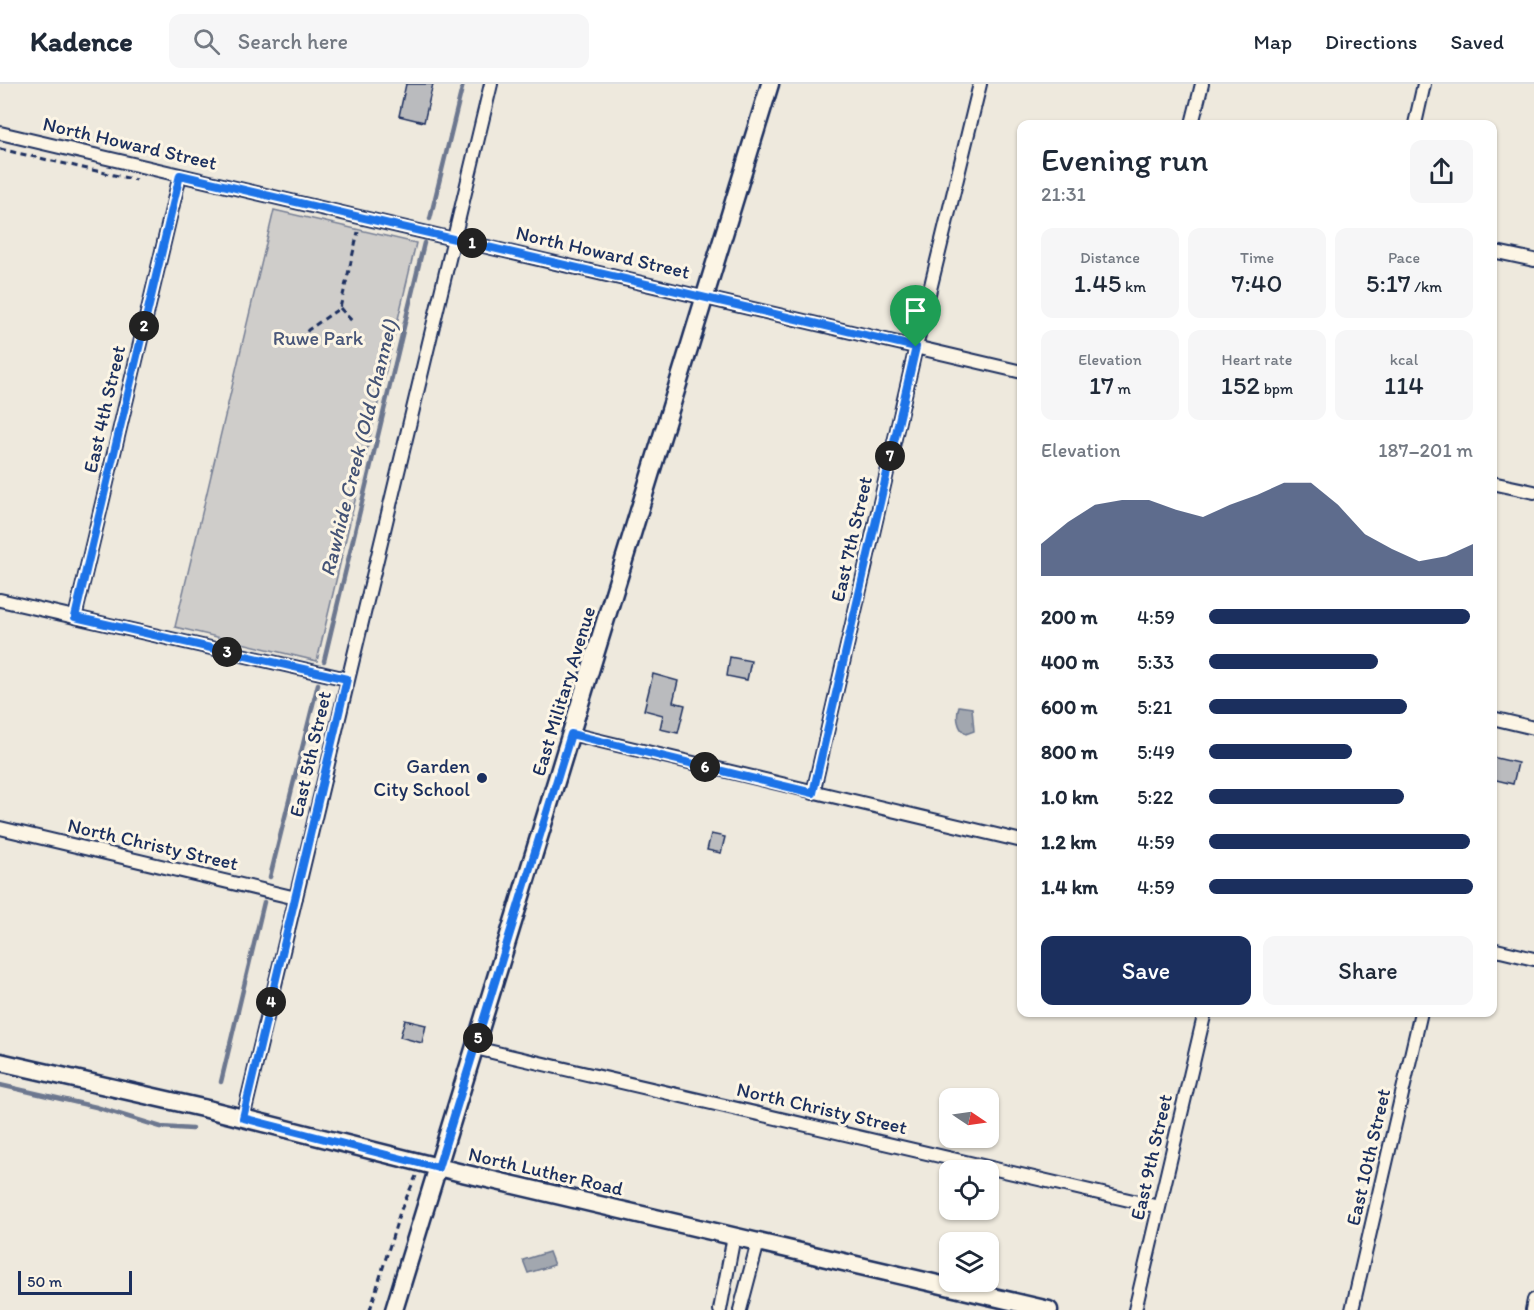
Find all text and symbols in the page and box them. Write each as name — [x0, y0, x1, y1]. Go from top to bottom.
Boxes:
search box — [169, 14, 589, 68]
text: Kadence — [30, 24, 133, 58]
icon: search — [190, 25, 223, 58]
text: Search here — [238, 28, 348, 55]
text: Map — [1254, 29, 1292, 54]
text: Directions — [1325, 29, 1417, 54]
text: Saved — [1450, 29, 1504, 54]
street label: North Howard Street — [41, 111, 219, 175]
text: Evening run — [1041, 140, 1208, 179]
button: share — [1410, 140, 1473, 203]
text: 21:31 — [1041, 182, 1086, 206]
street label: North Howard Street — [514, 220, 692, 284]
pin: 1 — [457, 228, 487, 258]
text: 1 — [468, 233, 476, 252]
text: Distance — [1080, 248, 1140, 267]
text: Time — [1240, 248, 1274, 267]
text: Pace — [1388, 248, 1420, 267]
text: 1.45 — [1074, 267, 1121, 299]
text: 7:40 — [1232, 267, 1282, 299]
text: 5:17 — [1366, 267, 1411, 299]
text: km — [1121, 277, 1146, 296]
text: /km — [1411, 277, 1442, 296]
pin — [890, 285, 941, 347]
icon: arrive — [899, 294, 932, 327]
pin: 2 — [129, 311, 159, 341]
text: 2 — [140, 316, 148, 335]
water label: Rawhide Creek (Old Channel) — [314, 316, 402, 579]
park label: Ruwe Park — [273, 326, 364, 350]
street label: East 4th Street — [78, 343, 130, 475]
text: Elevation — [1078, 350, 1142, 369]
text: Heart rate — [1222, 350, 1292, 369]
text: kcal — [1390, 350, 1418, 369]
text: 17 — [1089, 369, 1114, 401]
text: 152 — [1221, 369, 1260, 401]
text: 114 — [1384, 369, 1424, 401]
text: m — [1114, 379, 1131, 398]
text: bpm — [1260, 379, 1293, 398]
text: Elevation — [1041, 438, 1120, 462]
text: 187–201 m — [1378, 438, 1473, 462]
pin: 7 — [875, 441, 905, 471]
text: 7 — [886, 446, 894, 465]
street label: East 7th Street — [825, 474, 877, 604]
street label: East Military Avenue — [526, 603, 600, 779]
text: 200 m — [1041, 605, 1097, 629]
text: 4:59 — [1137, 605, 1175, 629]
pin: 3 — [212, 637, 242, 667]
text: 3 — [223, 642, 231, 661]
text: 400 m — [1041, 650, 1099, 674]
text: 5:33 — [1137, 650, 1174, 674]
street label: East 5th Street — [284, 689, 336, 819]
text: 600 m — [1041, 695, 1098, 719]
text: 5:21 — [1137, 695, 1172, 719]
text: 800 m — [1041, 740, 1098, 764]
text: 5:49 — [1137, 740, 1175, 764]
pin: 6 — [690, 752, 720, 782]
place label: Garden City School — [373, 754, 470, 801]
text: 6 — [701, 757, 709, 776]
marker: Garden City School — [475, 771, 489, 785]
text: 1.0 km — [1041, 785, 1098, 809]
text: 5:22 — [1137, 785, 1173, 809]
street label: North Christy Street — [65, 813, 241, 875]
text: 1.2 km — [1041, 830, 1097, 854]
text: 4:59 — [1137, 830, 1175, 854]
text: 1.4 km — [1041, 875, 1098, 899]
text: 4:59 — [1137, 875, 1175, 899]
button: Save — [1041, 936, 1251, 1005]
button: Share — [1263, 936, 1473, 1005]
pin: 4 — [256, 987, 286, 1017]
text: 4 — [266, 992, 276, 1011]
pin: 5 — [463, 1023, 493, 1053]
text: 5 — [474, 1028, 482, 1047]
street label: North Christy Street — [734, 1077, 910, 1139]
street label: East 10th Street — [1341, 1086, 1395, 1228]
north arrow — [939, 1088, 999, 1148]
map controls — [939, 1088, 999, 1292]
street label: East 9th Street — [1125, 1092, 1177, 1222]
street label: North Luther Road — [466, 1142, 626, 1200]
button: locate — [939, 1160, 999, 1220]
button: layers — [939, 1232, 999, 1292]
scale bar — [18, 1268, 132, 1296]
text: 50 m — [27, 1272, 62, 1291]

